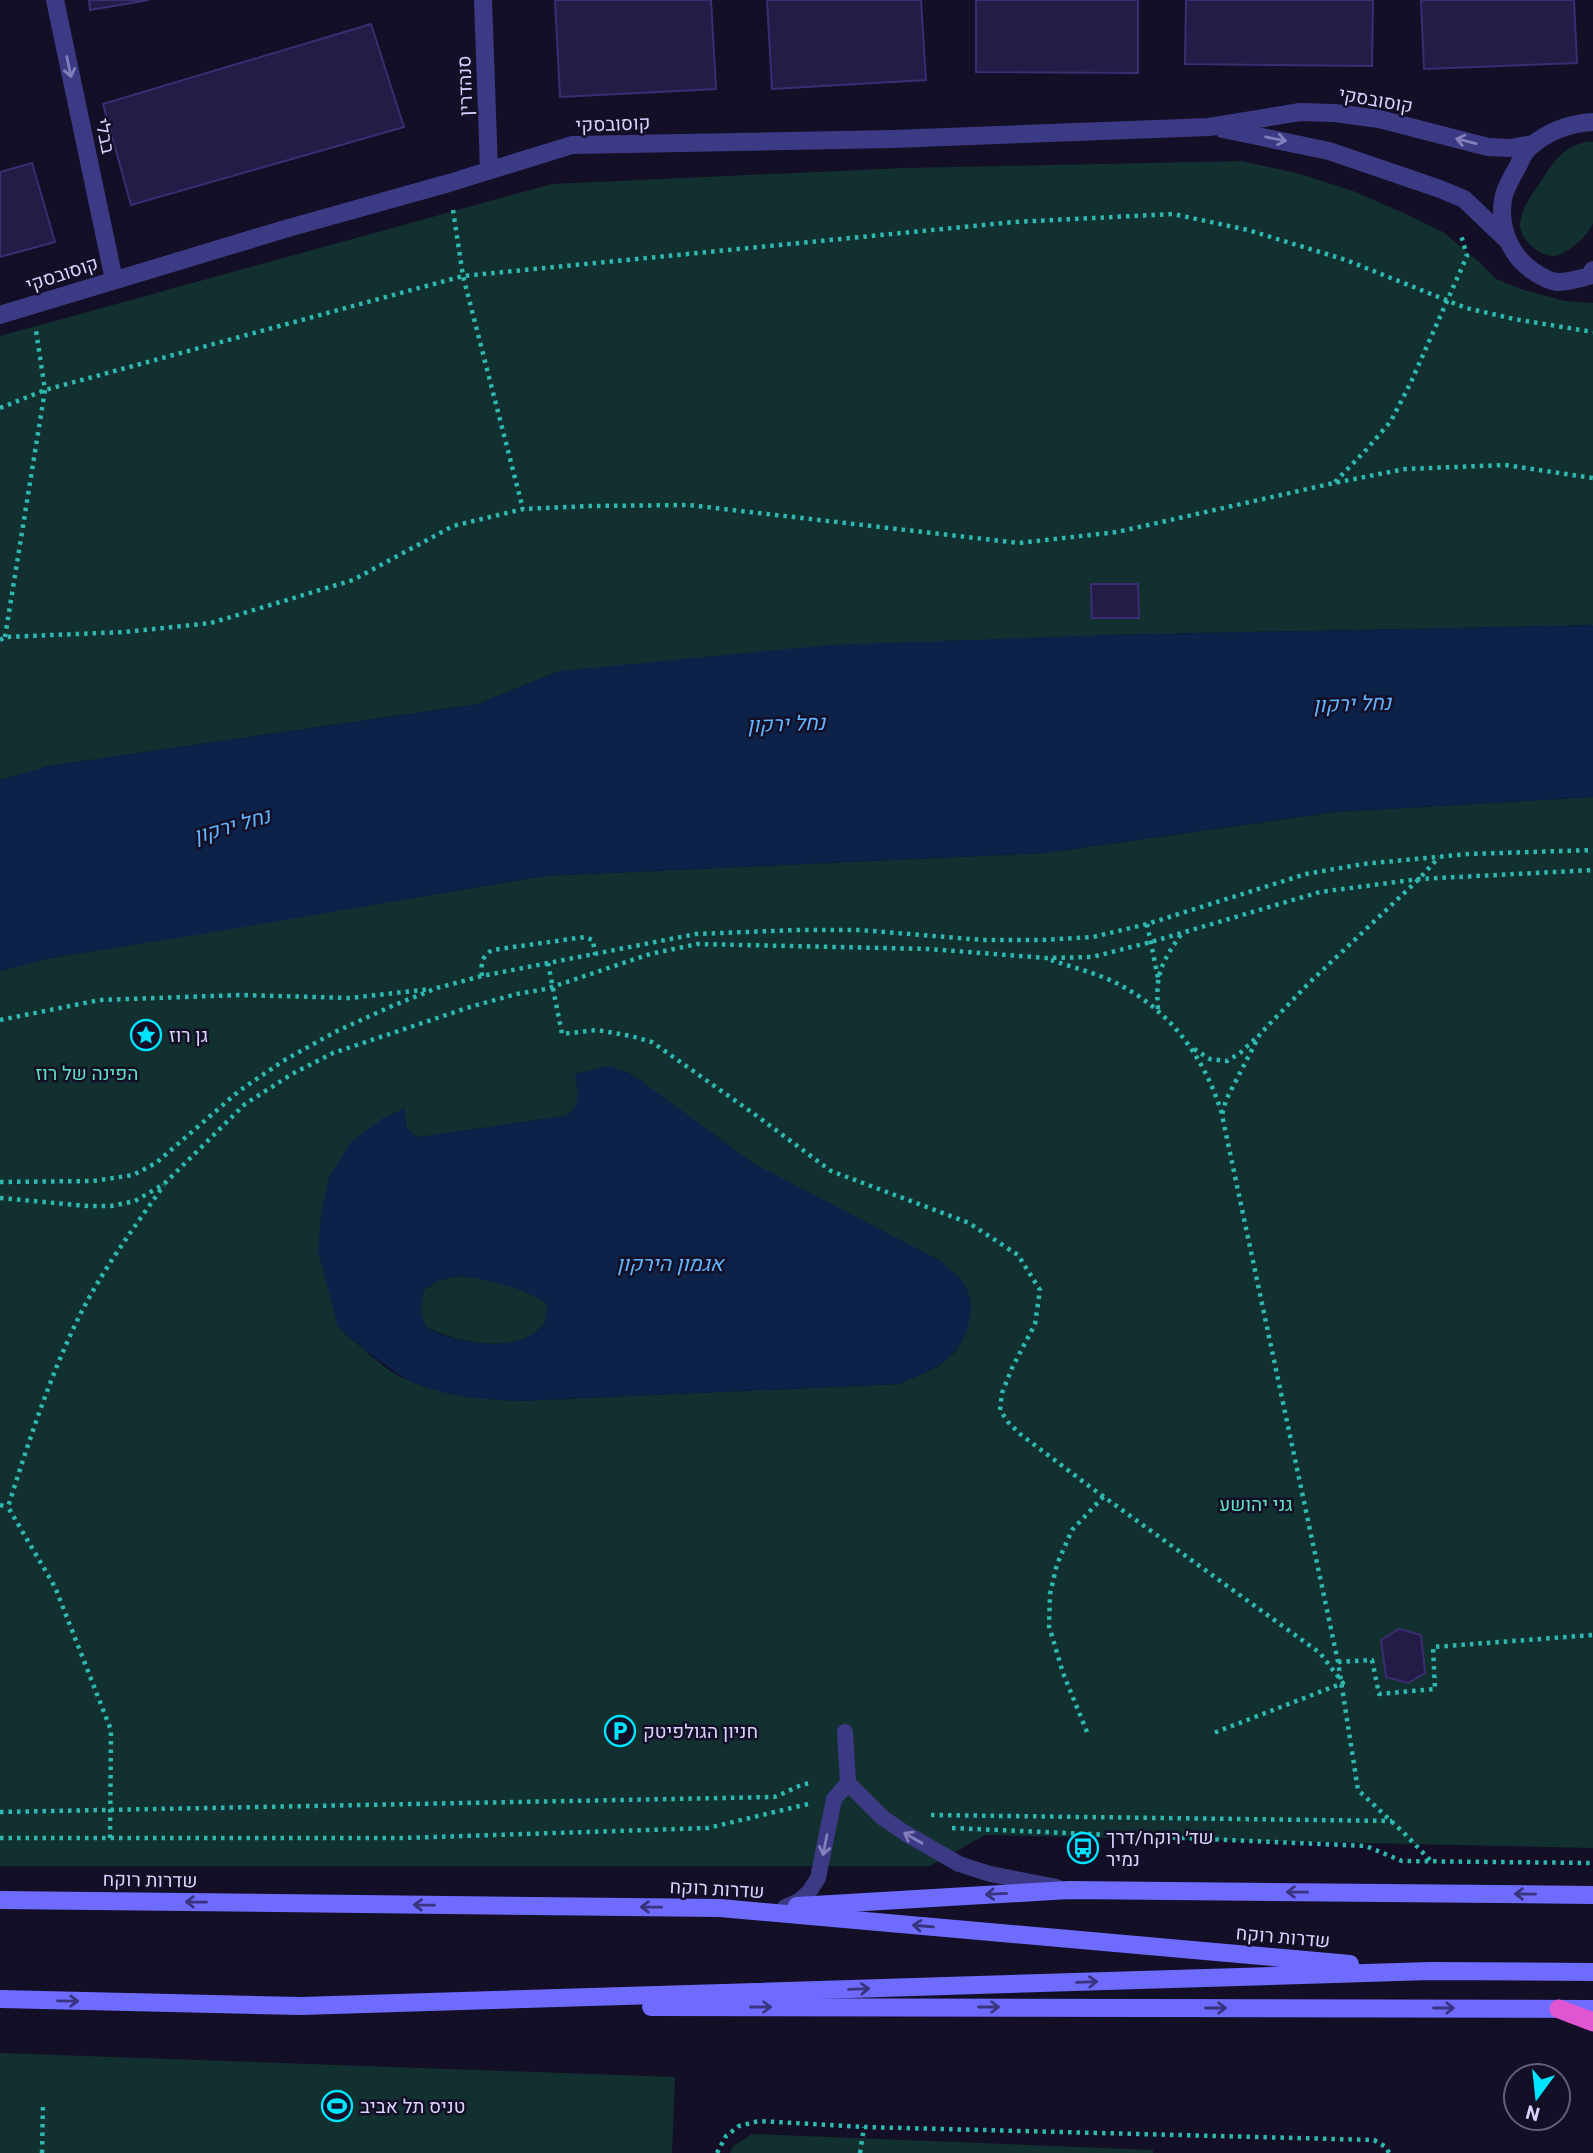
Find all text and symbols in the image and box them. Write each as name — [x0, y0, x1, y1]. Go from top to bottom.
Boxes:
one-way arrow — [63, 55, 77, 78]
street label: סנהדרין — [452, 55, 478, 117]
street label: קוסובסקי — [1337, 82, 1415, 118]
street label: קוסובסקי — [575, 111, 651, 137]
street label: בבלי — [90, 116, 120, 156]
one-way arrow — [1264, 133, 1287, 147]
one-way arrow — [1455, 134, 1478, 147]
street label: קוסובסקי — [23, 252, 101, 296]
water label: נחל ירקון — [1312, 691, 1393, 717]
water label: נחל ירקון — [746, 711, 827, 737]
water label: נחל ירקון — [191, 803, 274, 848]
place icon: גן רוז — [129, 1018, 163, 1052]
place label: גן רוז — [169, 1024, 208, 1047]
park label: הפינה של רוז — [36, 1062, 138, 1085]
water label: אגמון הירקון — [617, 1252, 726, 1276]
park label: גני יהושע — [1219, 1493, 1293, 1516]
parking icon: חניון הגולפיטק — [603, 1714, 637, 1748]
place label: חניון הגולפיטק — [643, 1720, 758, 1743]
place label: שד׳ רוקח/דרך נמיר — [1106, 1826, 1214, 1871]
one-way arrow — [904, 1831, 924, 1845]
bus stop icon: שד׳ רוקח/דרך נמיר — [1066, 1831, 1100, 1865]
one-way arrow — [817, 1833, 831, 1856]
street label: שדרות רוקח — [102, 1868, 198, 1892]
street label: שדרות רוקח — [669, 1875, 765, 1903]
one-way arrow — [1286, 1885, 1309, 1899]
one-way arrow — [985, 1888, 1008, 1901]
one-way arrow — [1514, 1888, 1537, 1901]
one-way arrow — [185, 1895, 208, 1909]
one-way arrow — [413, 1898, 436, 1911]
one-way arrow — [640, 1900, 663, 1914]
one-way arrow — [912, 1919, 935, 1932]
street label: שדרות רוקח — [1235, 1921, 1331, 1953]
one-way arrow — [1075, 1975, 1098, 1988]
one-way arrow — [847, 1982, 870, 1995]
one-way arrow — [56, 1994, 79, 2008]
one-way arrow — [750, 2000, 773, 2014]
one-way arrow — [977, 2000, 1000, 2014]
one-way arrow — [1205, 2001, 1228, 2015]
one-way arrow — [1432, 2001, 1455, 2015]
north arrow — [1502, 2062, 1572, 2132]
sports icon: טניס תל אביב — [320, 2089, 354, 2123]
place label: טניס תל אביב — [360, 2095, 465, 2118]
text: N — [1523, 2100, 1542, 2126]

